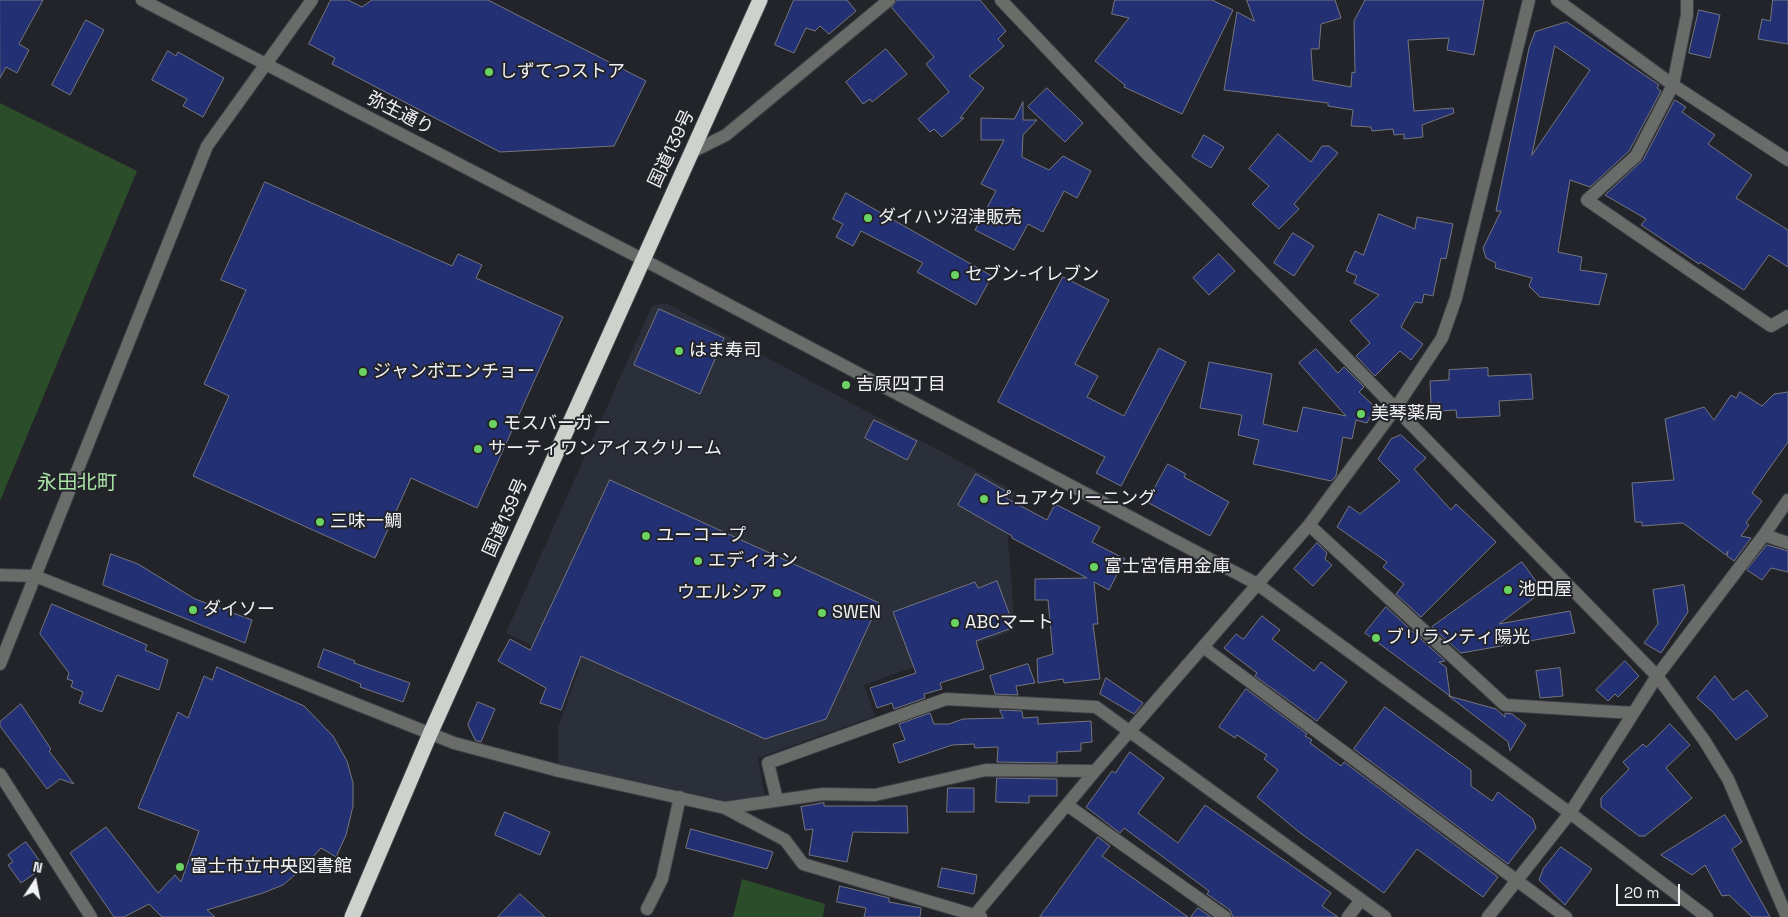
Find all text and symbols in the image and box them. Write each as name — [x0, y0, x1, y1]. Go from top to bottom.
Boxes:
place label: しずてつストア — [499, 61, 625, 83]
marker: しずてつストア — [483, 66, 495, 78]
street label: 弥生通り — [363, 88, 437, 140]
street label: 国道139号 — [645, 107, 699, 191]
place label: ダイハツ沼津販売 — [878, 207, 1022, 229]
marker: ダイハツ沼津販売 — [862, 212, 874, 224]
place label: セブン-イレブン — [965, 264, 1099, 286]
marker: セブン-イレブン — [949, 269, 961, 281]
place label: はま寿司 — [689, 340, 761, 362]
marker: はま寿司 — [673, 345, 685, 357]
place label: ジャンボエンチョー — [373, 361, 535, 383]
marker: ジャンボエンチョー — [357, 366, 369, 378]
place label: 吉原四丁目 — [856, 374, 946, 396]
marker: 吉原四丁目 — [840, 379, 852, 391]
place label: 美琴薬局 — [1371, 403, 1443, 425]
marker: 美琴薬局 — [1355, 408, 1367, 420]
place label: モスバーガー — [503, 413, 611, 435]
marker: モスバーガー — [487, 418, 499, 430]
place label: サーティワンアイスクリーム — [488, 438, 722, 460]
marker: サーティワンアイスクリーム — [472, 443, 484, 455]
district label: 永田北町 — [37, 472, 117, 496]
street label: 国道139号 — [479, 476, 533, 560]
place label: ピュアクリーニング — [994, 488, 1156, 510]
marker: ピュアクリーニング — [978, 493, 990, 505]
place label: 三味一鯛 — [330, 511, 402, 533]
marker: 三味一鯛 — [314, 516, 326, 528]
place label: ユーコープ — [656, 525, 746, 547]
marker: ユーコープ — [640, 530, 652, 542]
place label: エディオン — [708, 550, 798, 572]
marker: エディオン — [692, 555, 704, 567]
place label: 富士宮信用金庫 — [1104, 556, 1230, 578]
marker: 富士宮信用金庫 — [1088, 561, 1100, 573]
place label: 池田屋 — [1518, 579, 1572, 601]
place label: ウエルシア — [677, 582, 767, 604]
marker: 池田屋 — [1502, 584, 1514, 596]
marker: ウエルシア — [771, 587, 783, 599]
place label: ダイソー — [203, 599, 275, 621]
place label: SWEN — [832, 602, 881, 624]
marker: ダイソー — [187, 604, 199, 616]
marker: SWEN — [816, 607, 828, 619]
place label: ABCマート — [965, 612, 1054, 634]
marker: ABCマート — [949, 617, 961, 629]
place label: ブリランティ陽光 — [1386, 627, 1530, 649]
marker: ブリランティ陽光 — [1370, 632, 1382, 644]
place label: 富士市立中央図書館 — [190, 856, 352, 878]
north arrow — [10, 857, 60, 907]
text: N — [32, 858, 44, 877]
marker: 富士市立中央図書館 — [174, 861, 186, 873]
scale bar — [1618, 874, 1682, 906]
text: 20 m — [1624, 883, 1659, 902]

